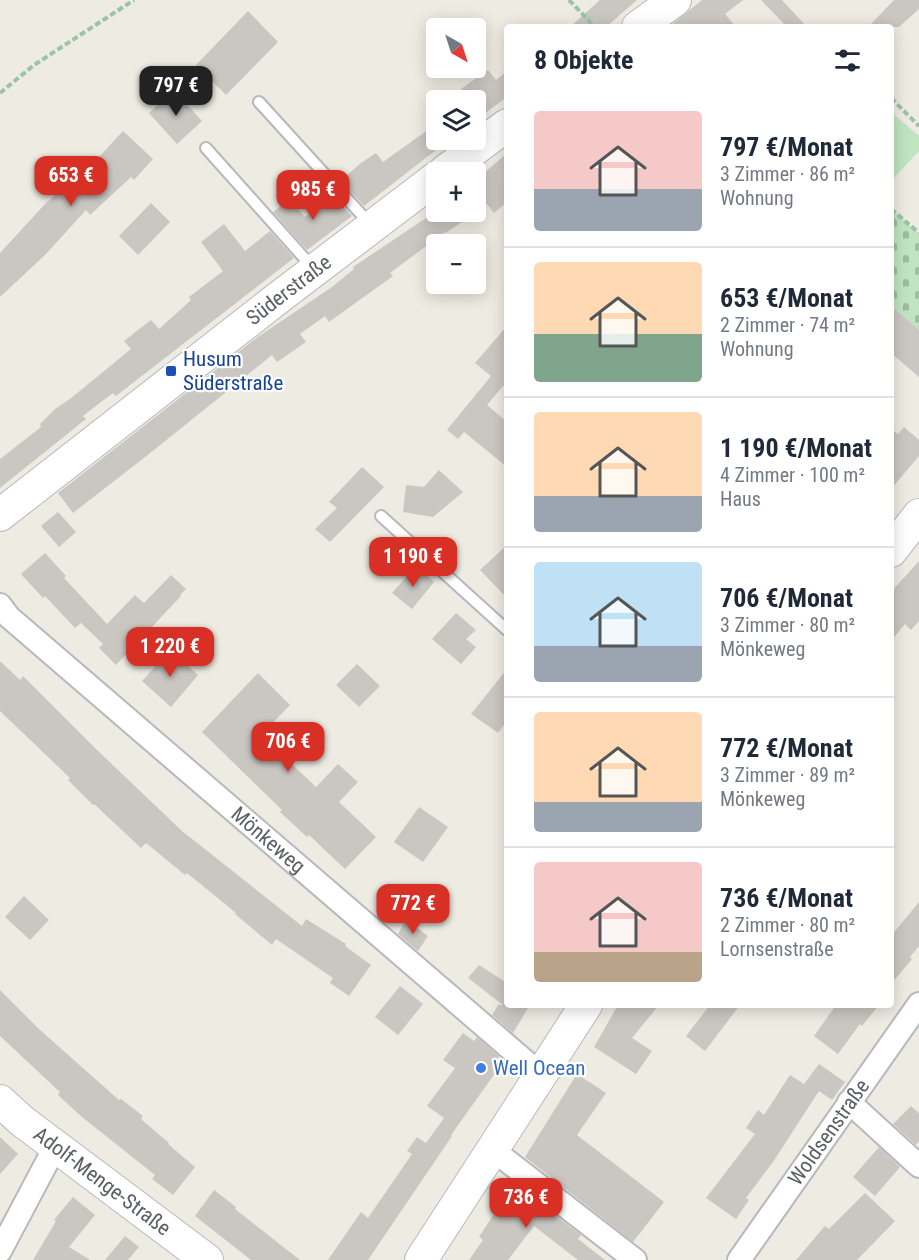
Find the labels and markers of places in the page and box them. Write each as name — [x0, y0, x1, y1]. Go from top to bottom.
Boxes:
pin: 797 € — [134, 66, 218, 117]
pin: 653 € — [29, 156, 113, 207]
pin: 985 € — [271, 170, 355, 221]
place label: Husum Süderstraße — [183, 347, 284, 395]
marker: Husum Süderstraße — [164, 364, 178, 378]
pin: 1 190 € — [358, 537, 468, 588]
pin: 1 220 € — [115, 627, 225, 678]
pin: 706 € — [246, 722, 330, 773]
pin: 772 € — [371, 884, 455, 935]
place label: Well Ocean — [493, 1056, 585, 1080]
marker: Well Ocean — [474, 1061, 488, 1075]
pin: 736 € — [484, 1178, 568, 1229]

